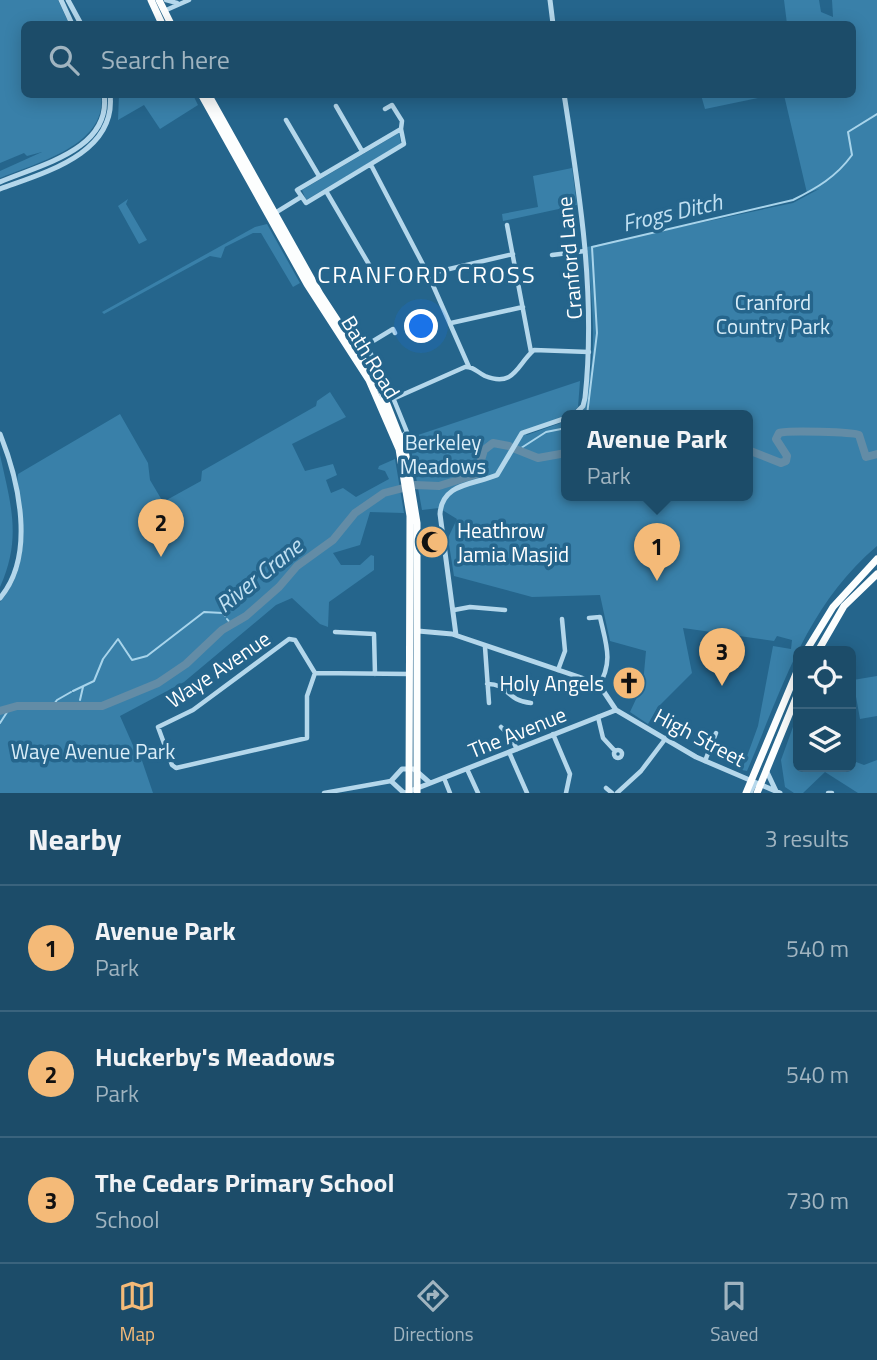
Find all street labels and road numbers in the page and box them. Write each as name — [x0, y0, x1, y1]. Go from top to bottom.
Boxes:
street label: Cranford Lane — [548, 195, 590, 321]
street label: Bath Road — [334, 309, 408, 405]
street label: Waye Avenue — [159, 622, 277, 716]
street label: The Avenue — [463, 698, 571, 766]
street label: High Street — [649, 699, 752, 775]

